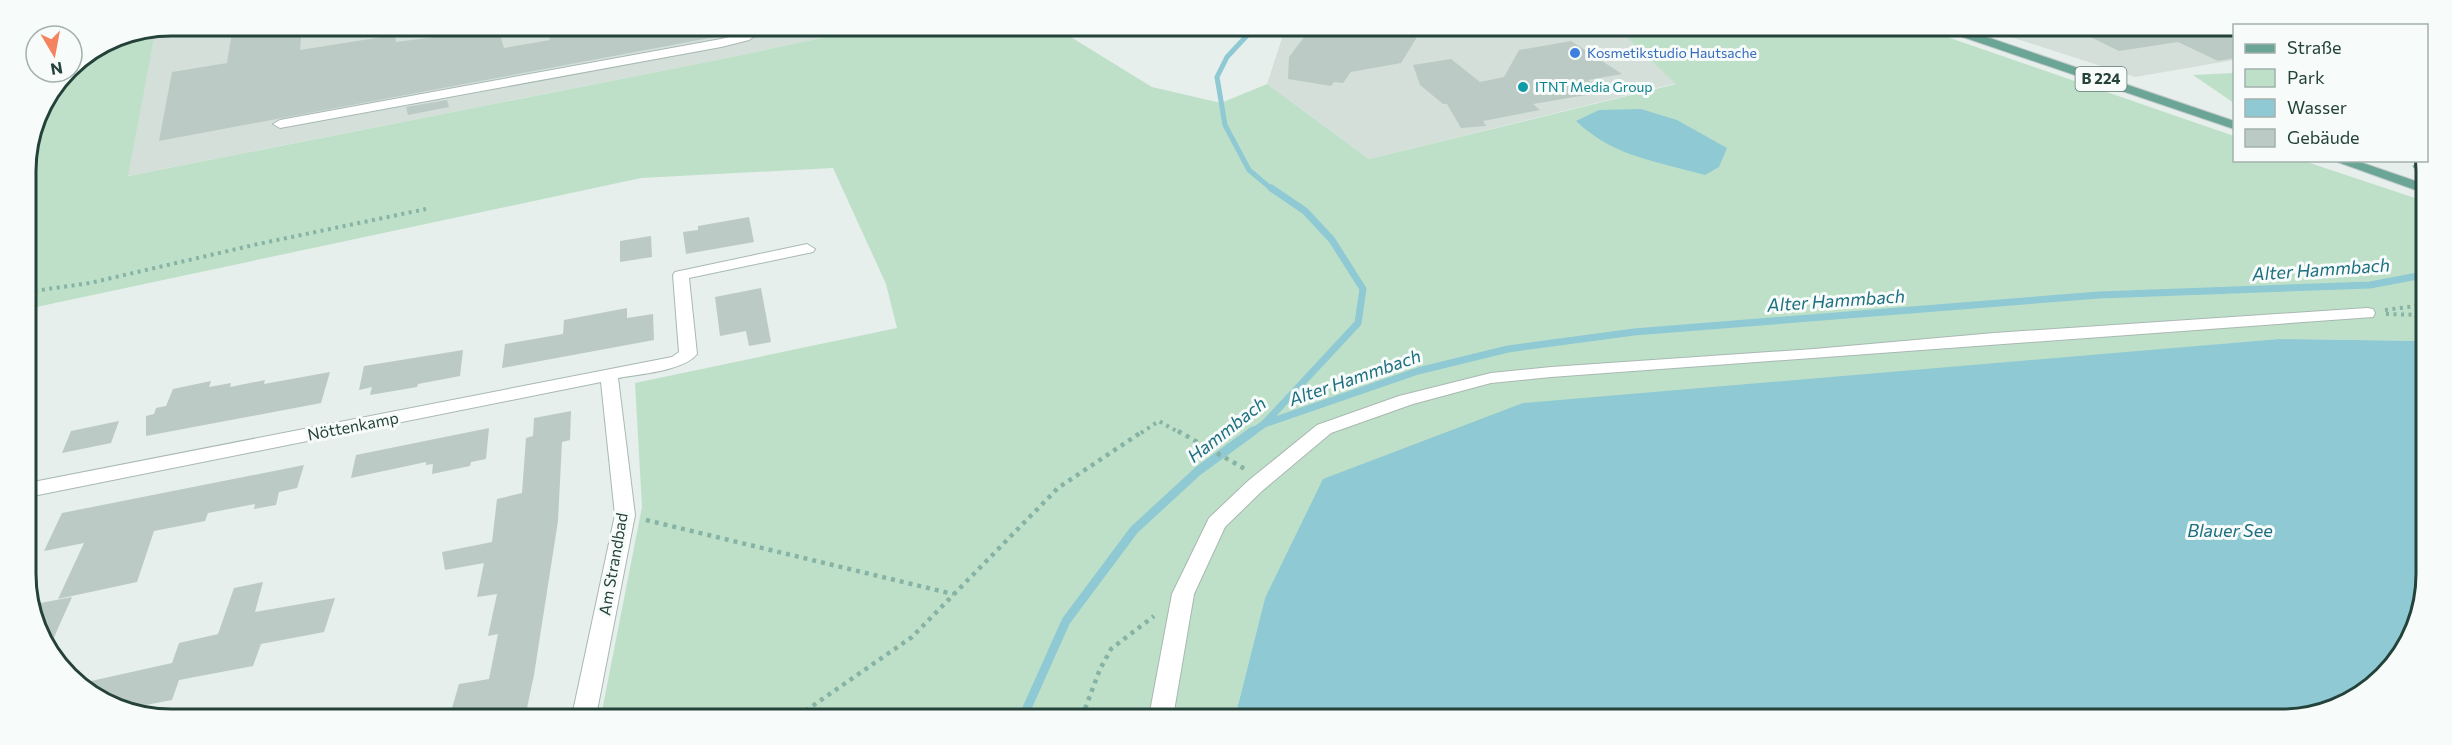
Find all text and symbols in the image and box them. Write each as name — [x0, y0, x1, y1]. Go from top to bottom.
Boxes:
north arrow — [24, 24, 84, 84]
legend — [2233, 24, 2428, 162]
text: Straße — [2287, 36, 2342, 58]
place label: Kosmetikstudio Hautsache — [1587, 44, 1757, 61]
marker: Kosmetikstudio Hautsache — [1568, 46, 1582, 60]
text: N — [49, 59, 64, 80]
text: Park — [2287, 66, 2325, 88]
road number: B 224 — [2076, 67, 2126, 91]
place label: ITNT Media Group — [1535, 78, 1653, 95]
marker: ITNT Media Group — [1516, 80, 1530, 94]
text: Wasser — [2287, 96, 2347, 118]
text: Gebäude — [2287, 126, 2360, 148]
water label: Alter Hammbach — [2250, 253, 2391, 285]
water label: Alter Hammbach — [1765, 284, 1906, 316]
water label: Alter Hammbach — [1285, 344, 1423, 410]
water label: Hammbach — [1183, 392, 1270, 467]
street label: Nöttenkamp — [306, 407, 400, 444]
street label: Am Strandbad — [594, 511, 631, 617]
water label: Blauer See — [2187, 519, 2273, 541]

